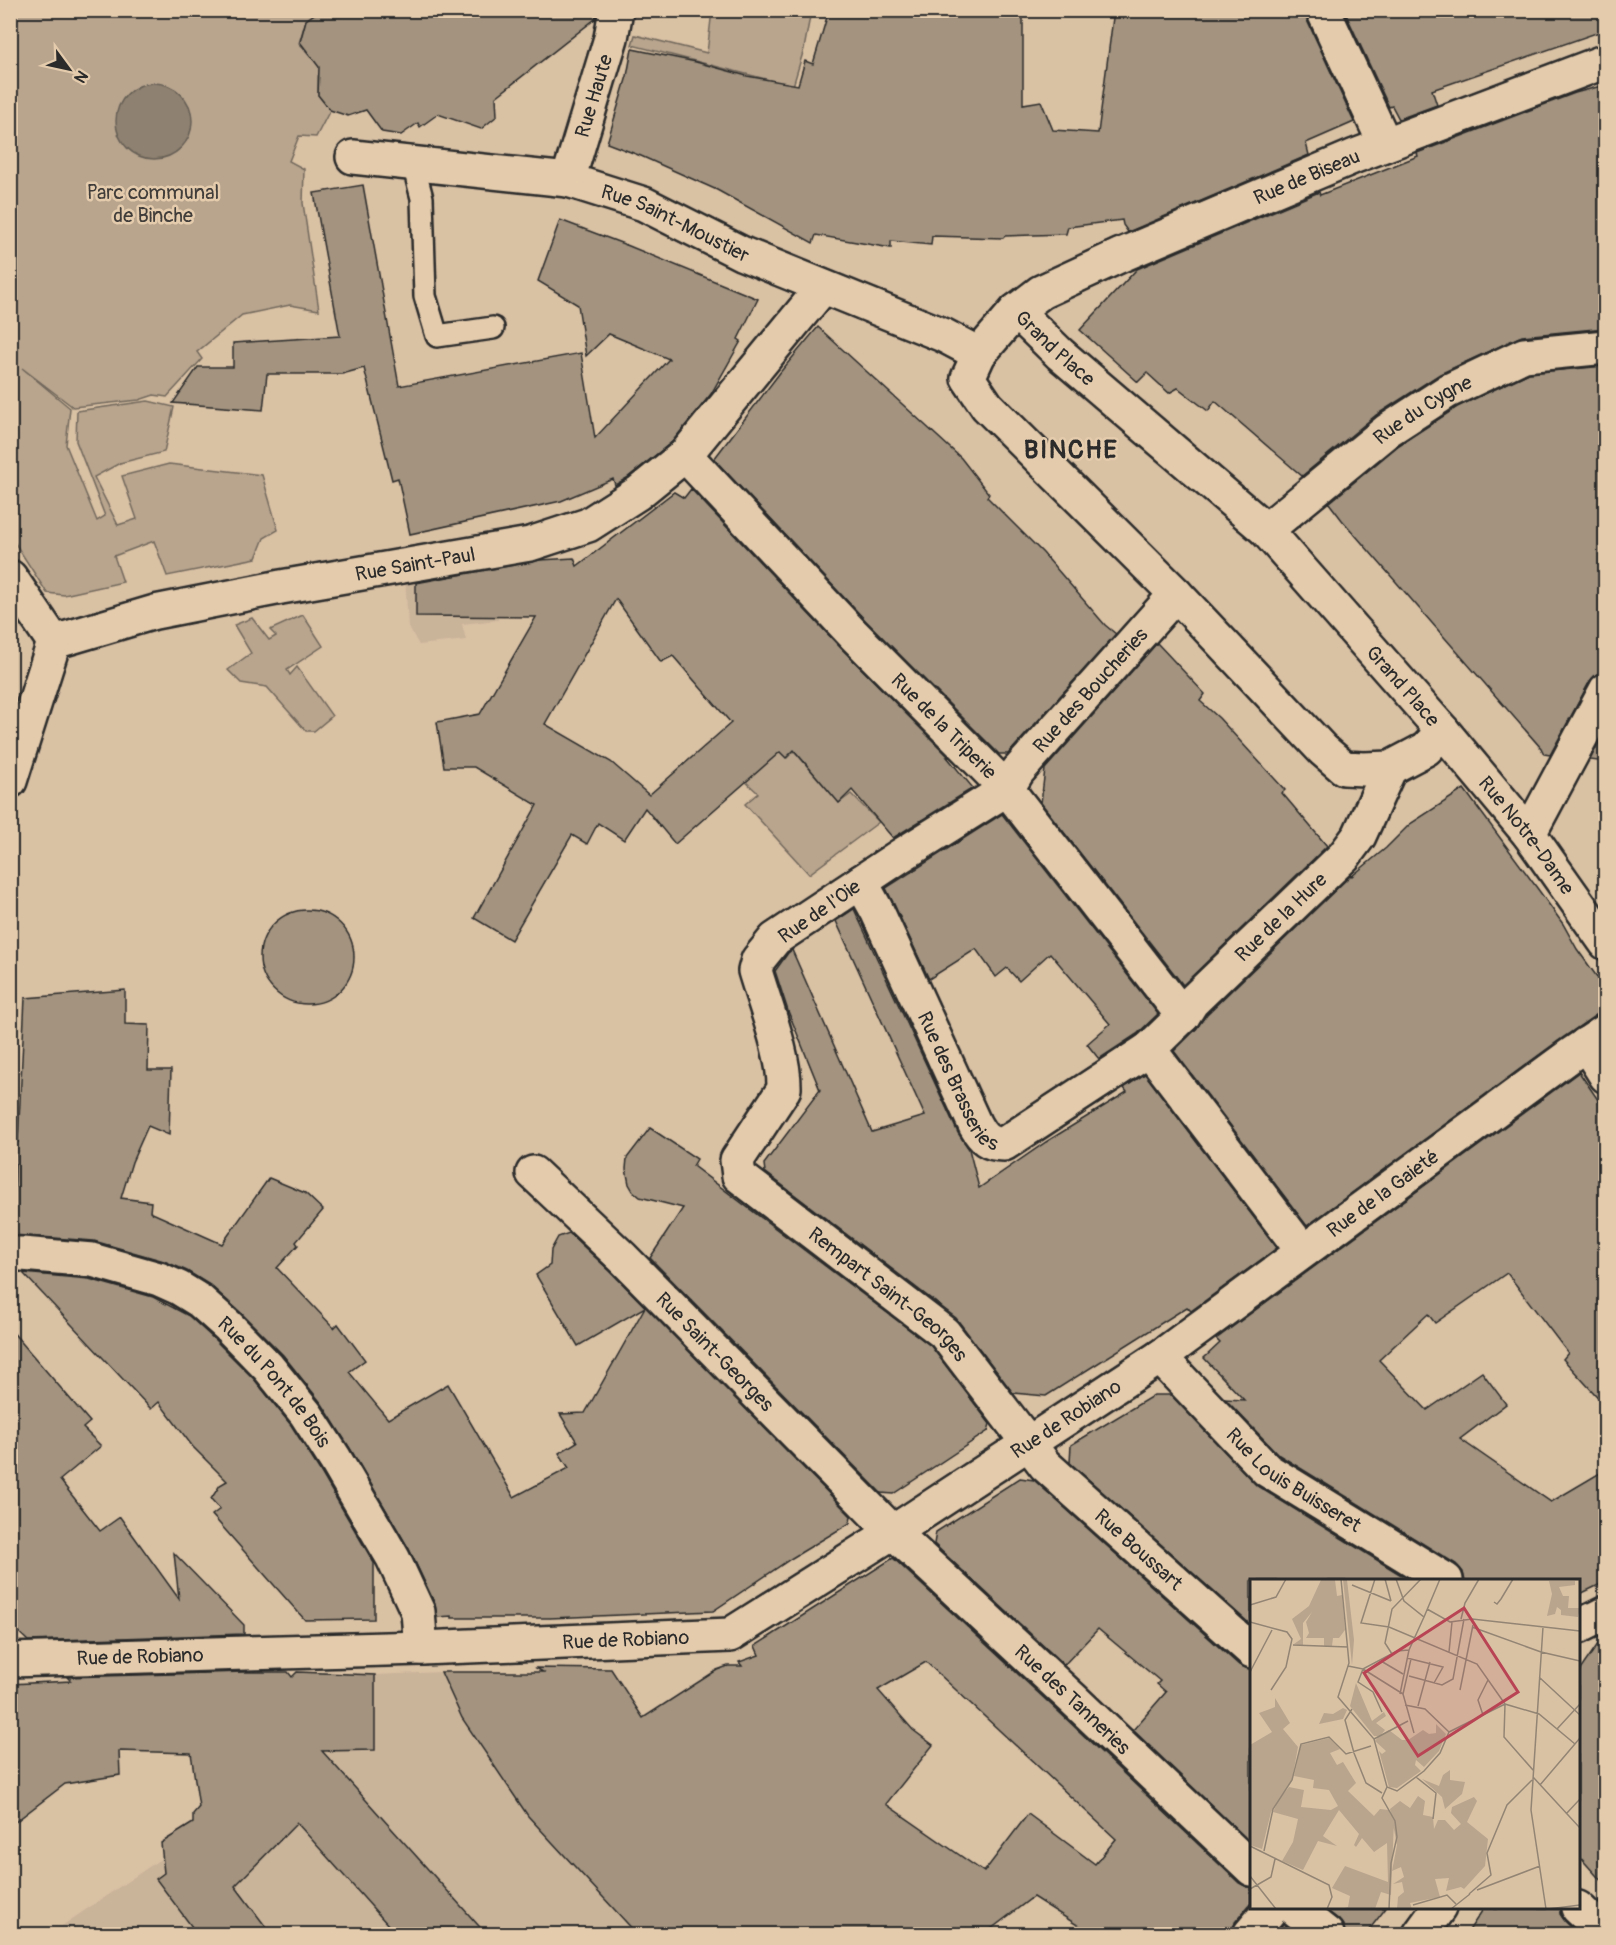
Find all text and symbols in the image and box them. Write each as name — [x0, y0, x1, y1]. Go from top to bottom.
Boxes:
north arrow — [39, 39, 99, 99]
street label: Rue Haute — [570, 51, 618, 140]
text: N — [69, 67, 92, 87]
street label: Rue de Biseau — [1250, 144, 1363, 211]
street label: Rue Saint-Moustier — [598, 179, 753, 268]
park label: Parc communal de Binche — [87, 180, 219, 228]
street label: Grand Place — [1010, 305, 1100, 391]
street label: Rue du Cygne — [1368, 369, 1476, 450]
district label: BINCHE — [1024, 434, 1118, 466]
street label: Rue Saint-Paul — [353, 542, 477, 587]
street label: Rue des Boucheries — [1028, 622, 1153, 758]
street label: Grand Place — [1360, 640, 1445, 732]
street label: Rue de la Triperie — [886, 668, 1002, 785]
street label: Rue Notre-Dame — [1473, 771, 1580, 900]
street label: Rue de la Hure — [1230, 867, 1332, 967]
street label: Rue de l'Oie — [773, 874, 865, 949]
street label: Rue des Brasseries — [912, 1008, 1001, 1157]
street label: Rue de la Gaieté — [1322, 1144, 1444, 1243]
street label: Rempart Saint-Georges — [803, 1222, 973, 1366]
street label: Rue Saint-Georges — [650, 1287, 779, 1417]
street label: Rue du Pont de Bois — [213, 1311, 336, 1452]
street label: Rue de Robiano — [1006, 1374, 1126, 1464]
street label: Rue Louis Buisseret — [1221, 1423, 1367, 1538]
street label: Rue Boussart — [1089, 1504, 1189, 1597]
inset map — [1250, 1579, 1580, 1909]
street label: Rue de Robiano — [562, 1625, 690, 1655]
street label: Rue des Tanneries — [1009, 1639, 1136, 1760]
street label: Rue de Robiano — [76, 1642, 204, 1671]

